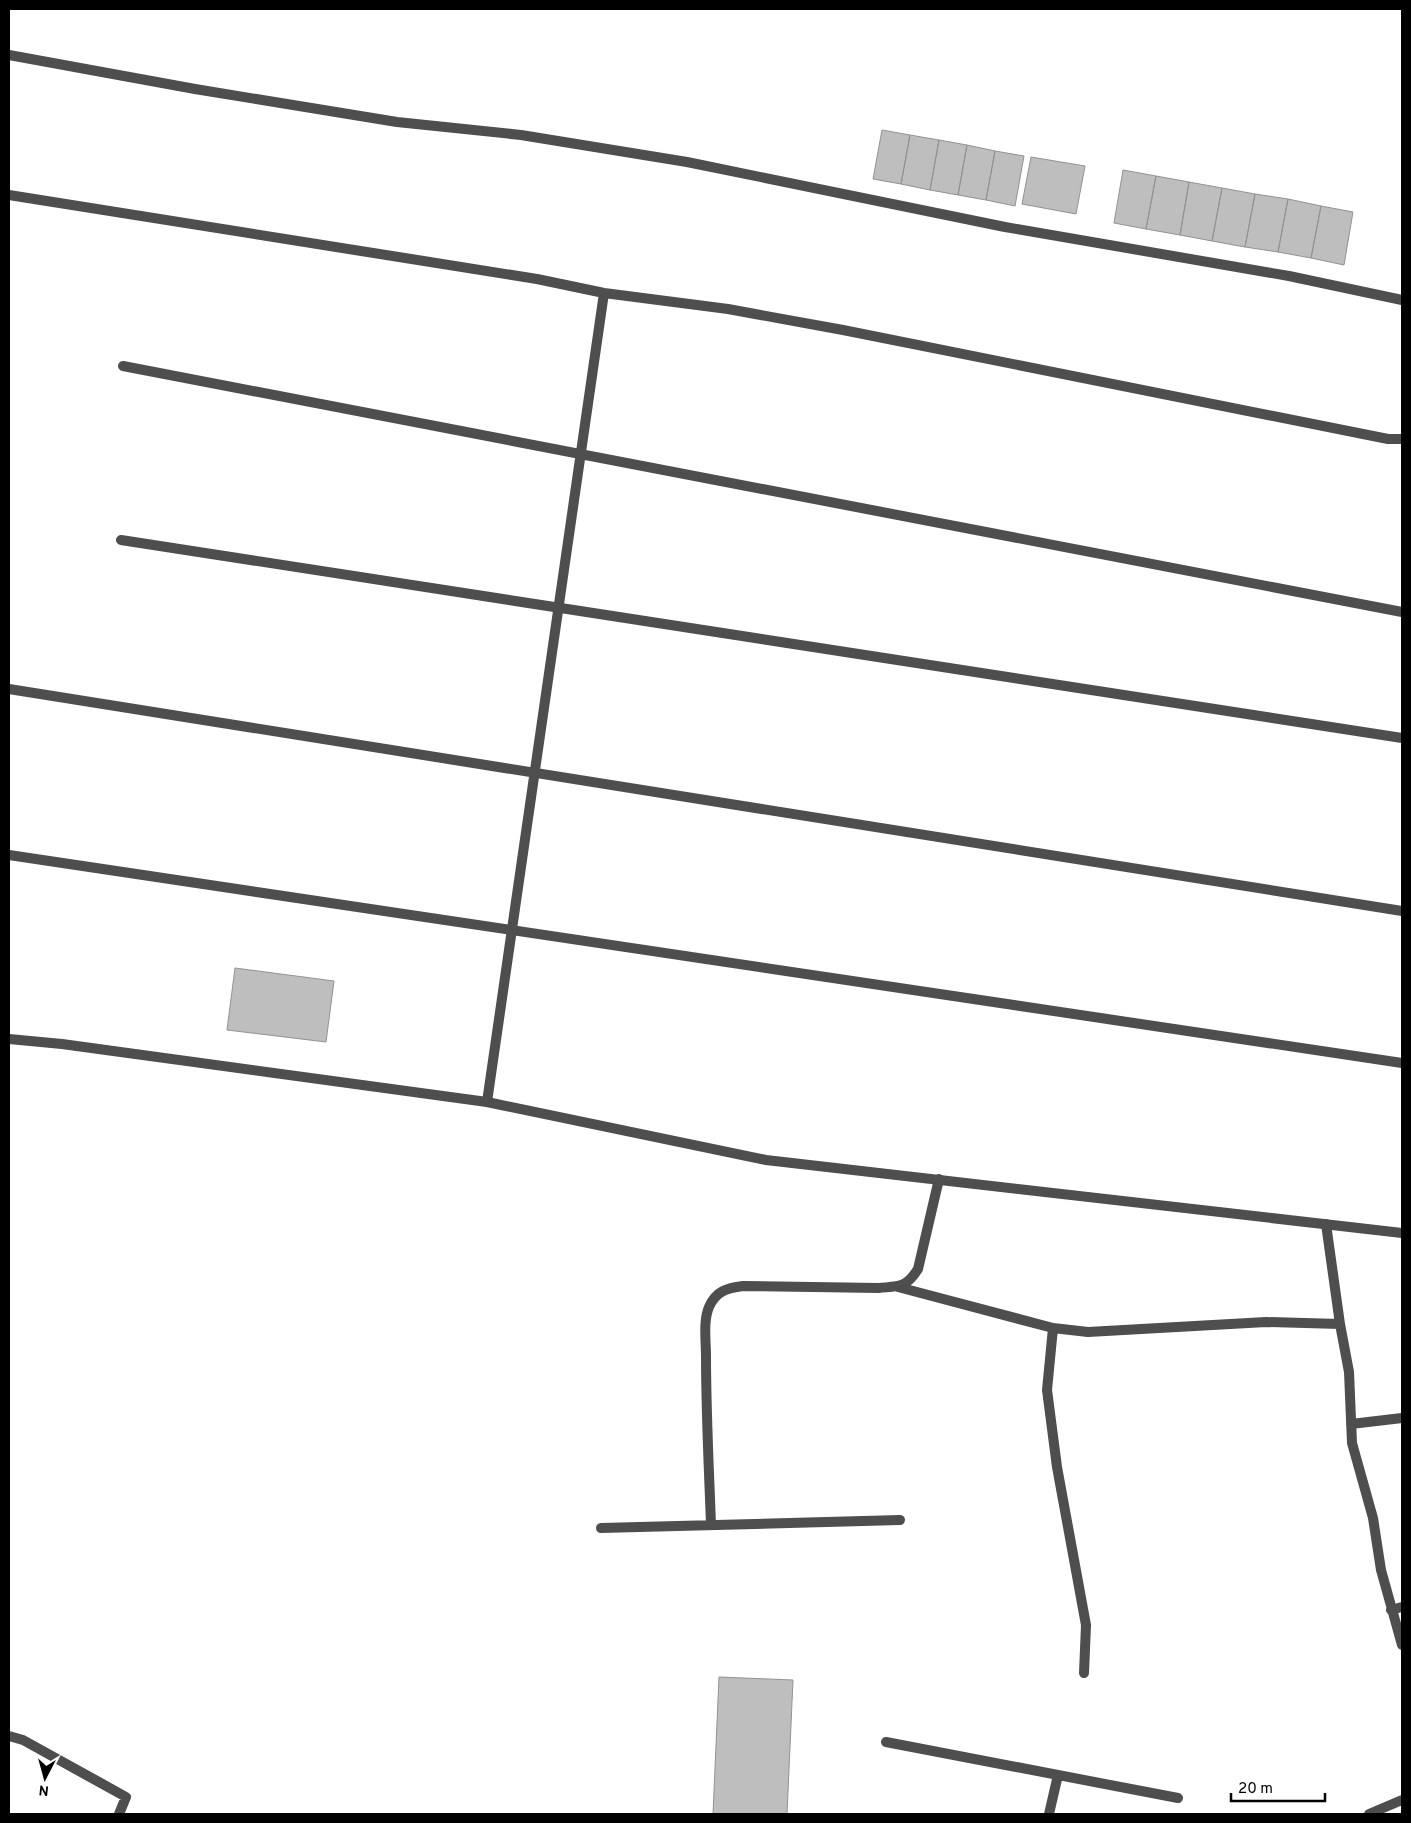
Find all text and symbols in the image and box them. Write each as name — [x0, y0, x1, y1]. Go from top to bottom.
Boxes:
north arrow — [20, 1753, 70, 1803]
scale bar — [1231, 1770, 1325, 1802]
text: N — [38, 1780, 50, 1798]
text: 20 m — [1238, 1780, 1273, 1799]

